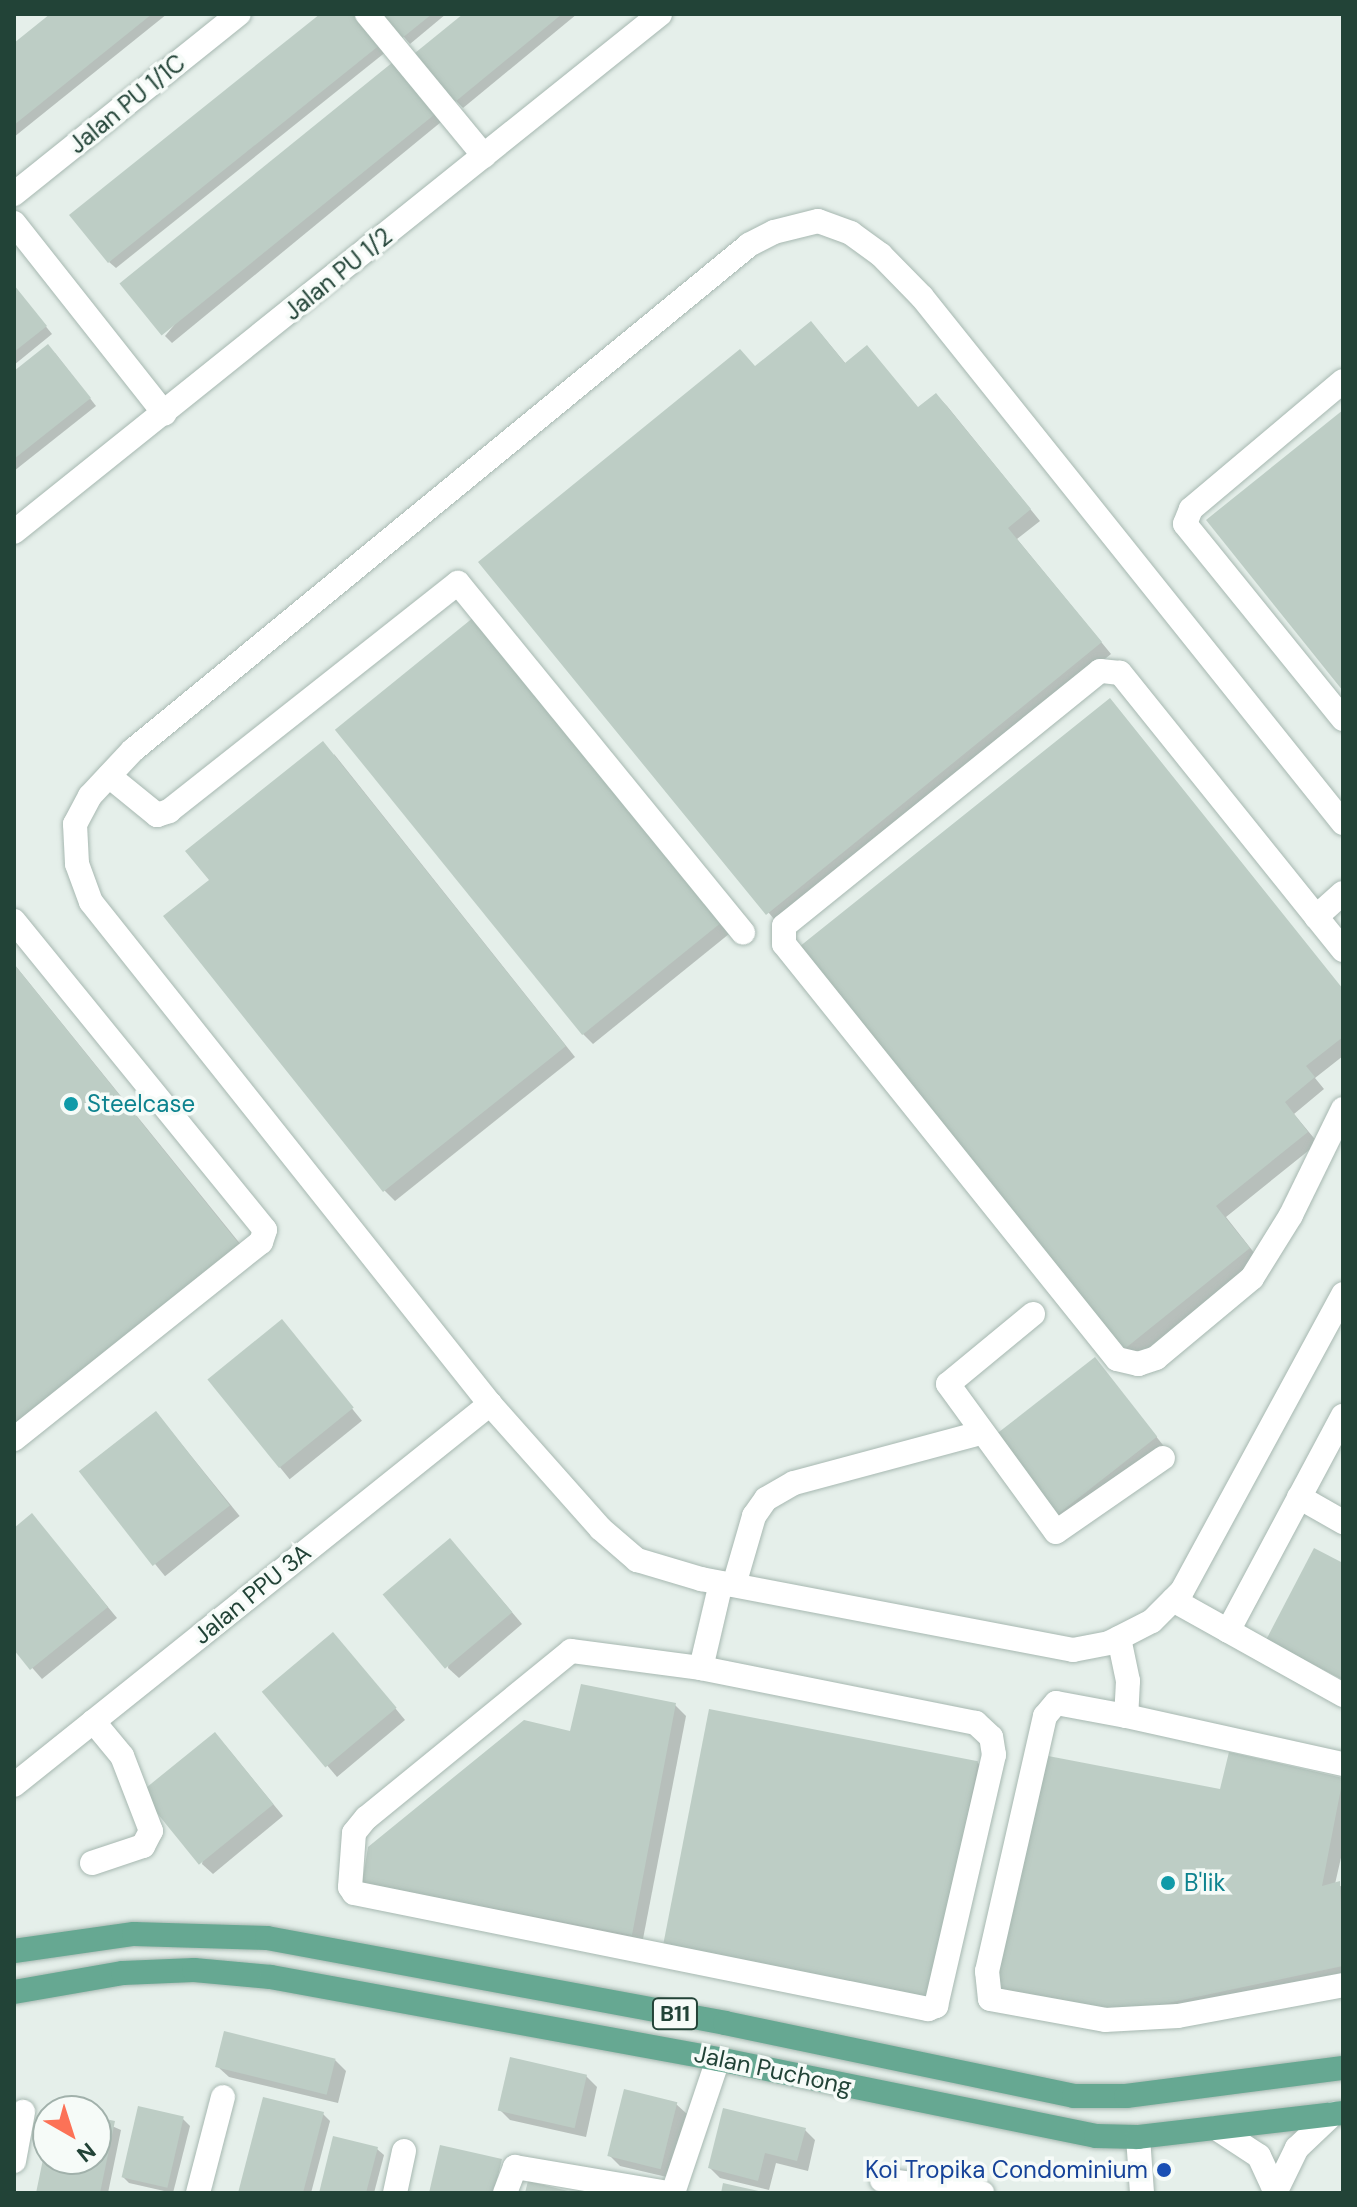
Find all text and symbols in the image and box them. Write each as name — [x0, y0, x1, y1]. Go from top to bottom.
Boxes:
street label: Jalan PU 1/1C — [63, 48, 191, 160]
street label: Jalan PU 1/2 — [278, 222, 398, 326]
place label: Steelcase — [87, 1090, 195, 1118]
marker: Steelcase — [62, 1095, 80, 1113]
street label: Jalan PPU 3A — [187, 1538, 317, 1650]
place label: B'lik — [1184, 1869, 1225, 1897]
marker: B'lik — [1159, 1874, 1177, 1892]
road number: B11 — [651, 1996, 699, 2032]
street label: Jalan Puchong — [692, 2039, 854, 2101]
north arrow — [32, 2095, 112, 2175]
text: N — [71, 2136, 102, 2169]
place label: Koi Tropika Condominium — [865, 2156, 1148, 2184]
marker: Koi Tropika Condominium — [1155, 2161, 1173, 2179]

